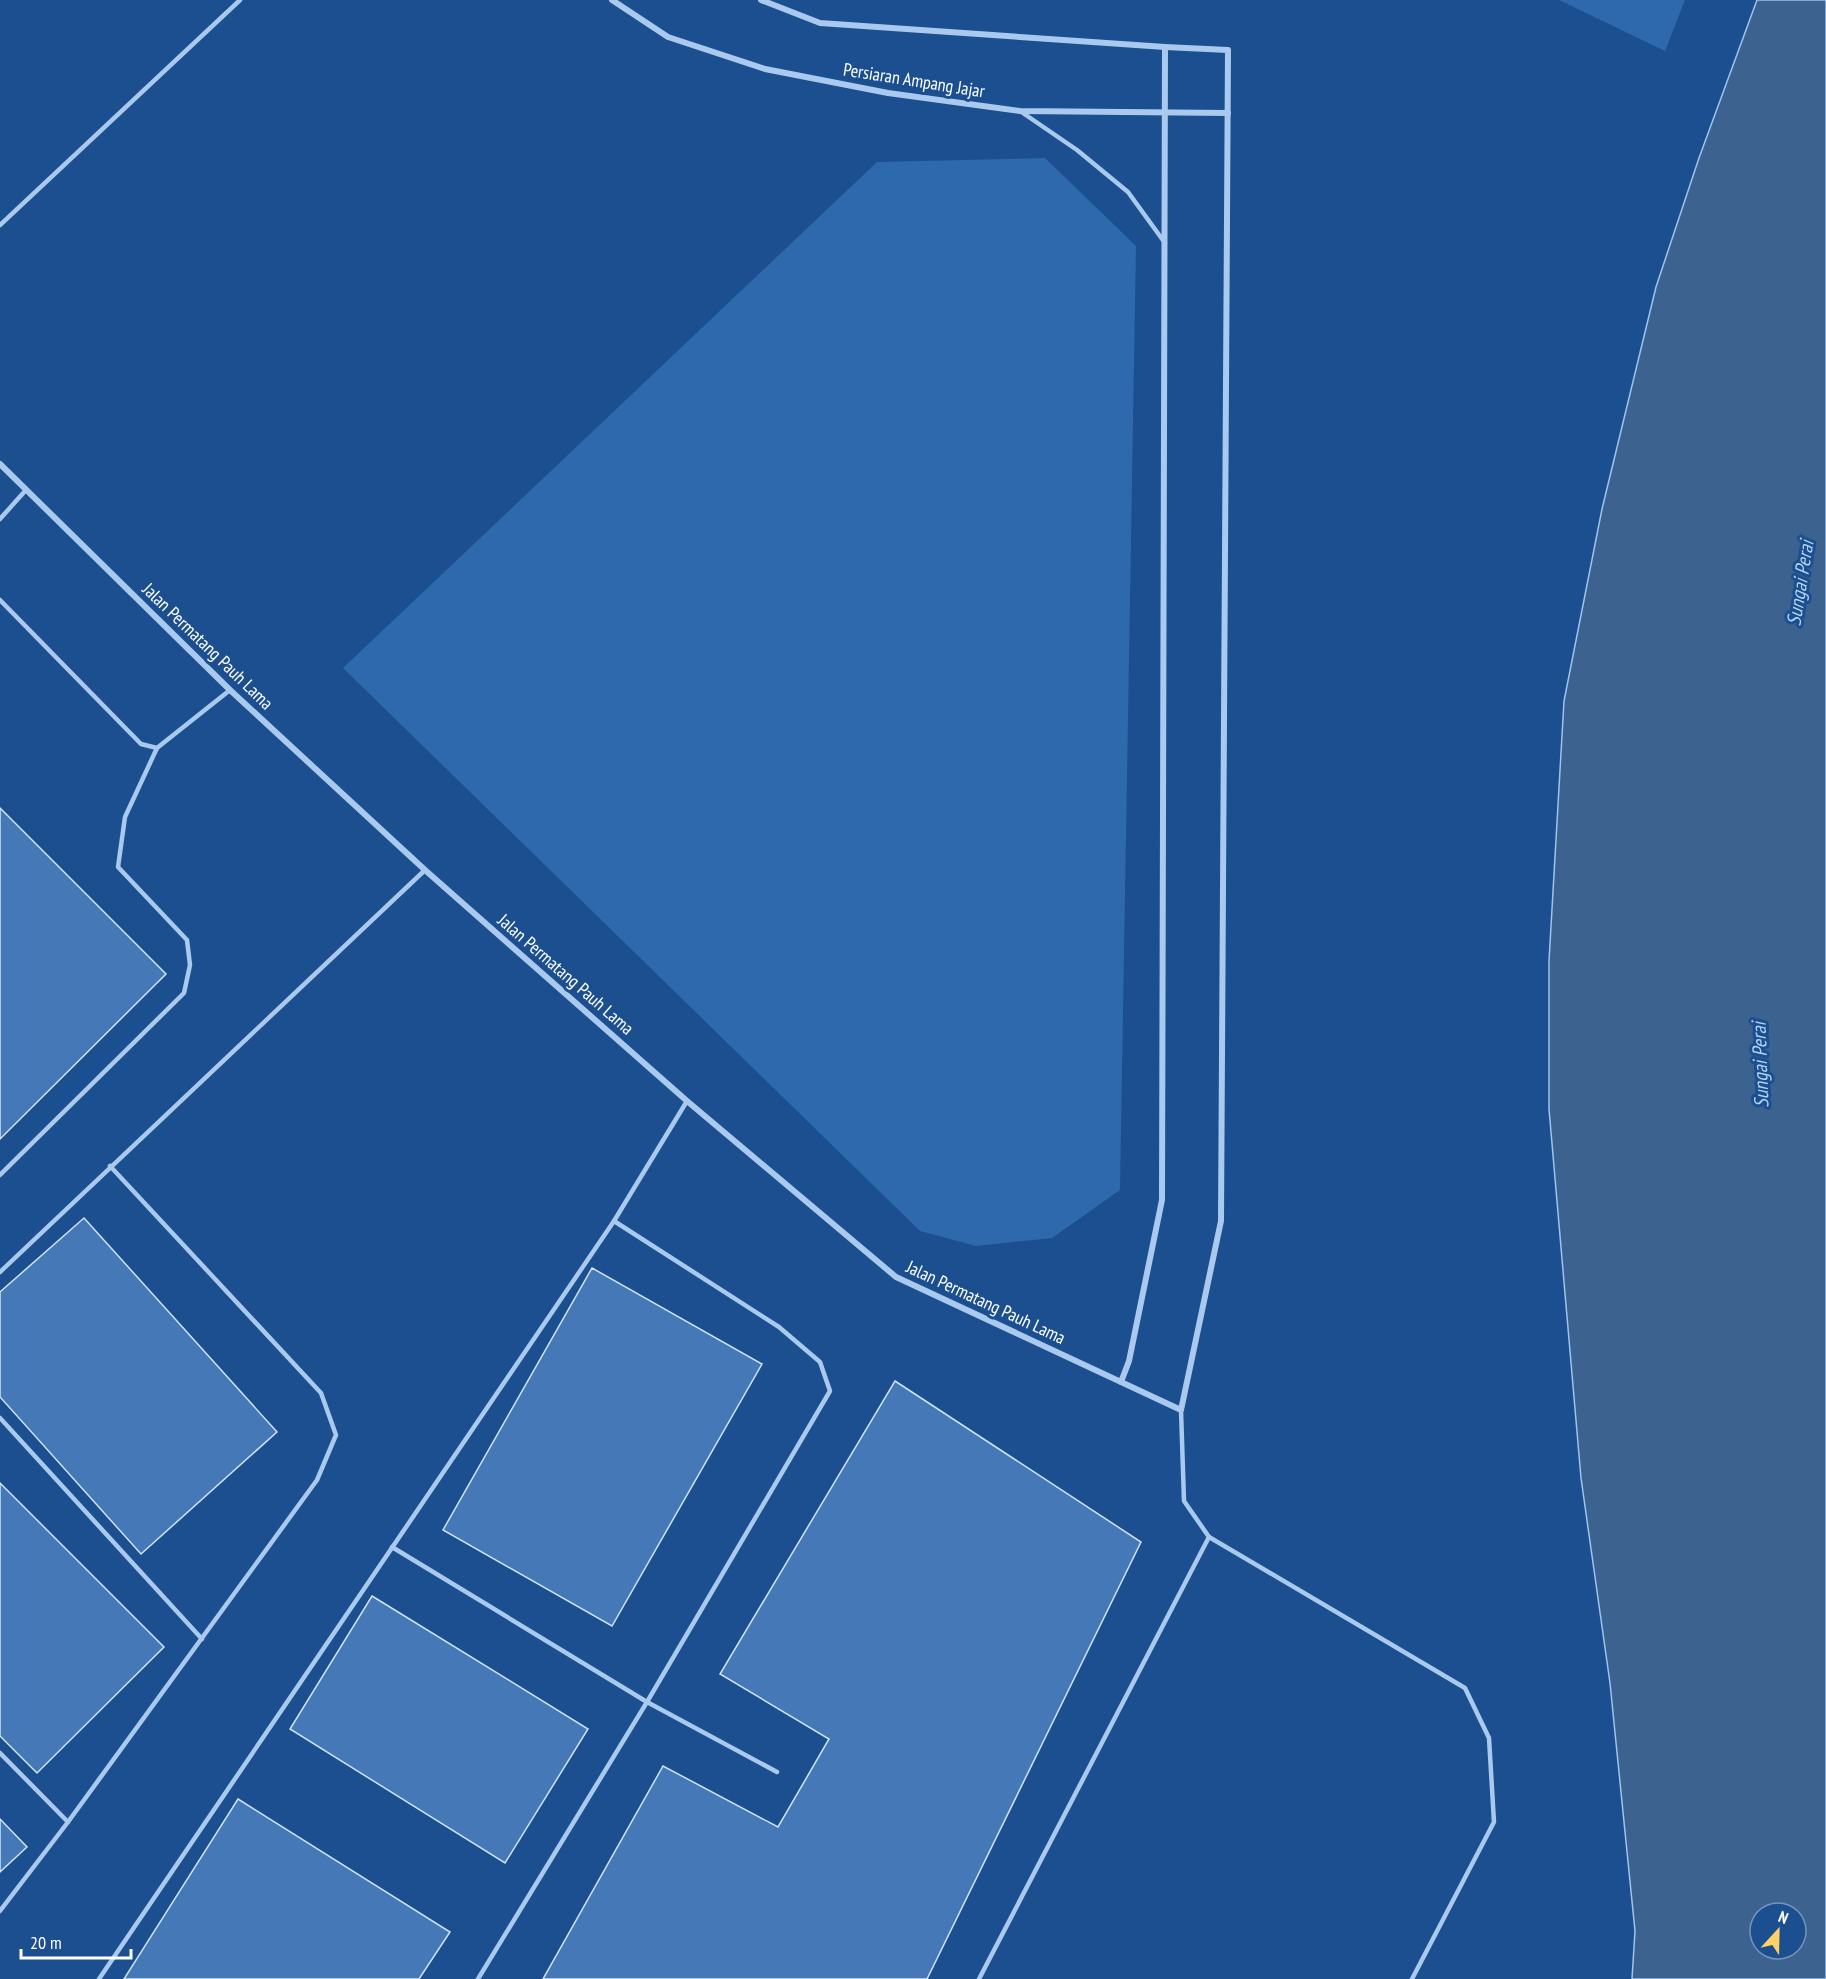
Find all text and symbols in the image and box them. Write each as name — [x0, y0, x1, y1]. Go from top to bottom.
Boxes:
street label: Persiaran Ampang Jajar — [842, 57, 986, 103]
water label: Sungai Perai — [1780, 536, 1820, 627]
street label: Jalan Permatang Pauh Lama — [137, 577, 278, 714]
street label: Jalan Permatang Pauh Lama — [492, 908, 639, 1039]
water label: Sungai Perai — [1745, 1019, 1774, 1108]
street label: Jalan Permatang Pauh Lama — [902, 1255, 1069, 1349]
north arrow — [1748, 1901, 1808, 1961]
text: N — [1776, 1906, 1791, 1928]
scale bar — [21, 1922, 130, 1960]
text: 20 m — [30, 1931, 62, 1954]

